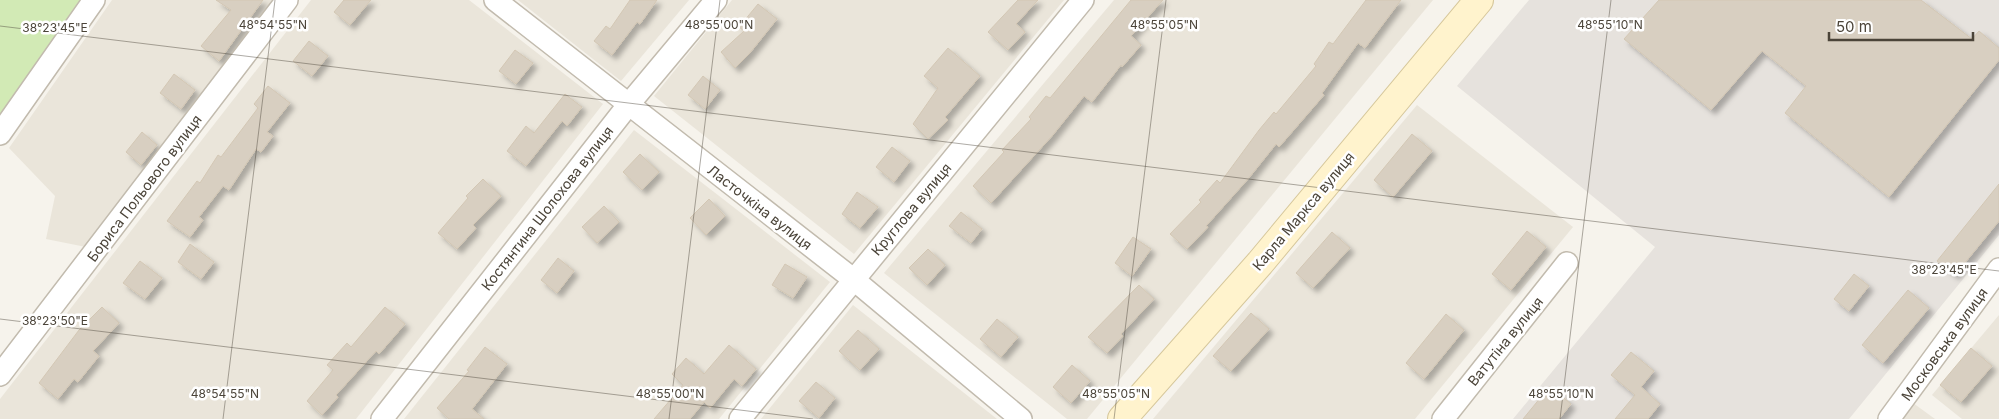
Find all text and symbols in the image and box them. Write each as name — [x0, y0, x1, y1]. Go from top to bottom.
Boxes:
scale bar — [1829, 10, 1973, 42]
text: 48°54'55"N — [239, 17, 307, 32]
text: 48°55'00"N — [685, 17, 753, 32]
text: 48°55'05"N — [1130, 17, 1198, 32]
text: 48°55'10"N — [1577, 17, 1643, 32]
text: 50 m — [1836, 17, 1872, 36]
text: 38°23'45"E — [22, 20, 88, 35]
street label: Бориса Польового вулиця — [83, 111, 205, 265]
street label: Костянтина Шолохова вулиця — [478, 122, 616, 294]
street label: Карла Маркса вулиця — [1248, 148, 1358, 274]
street label: Круглова вулиця — [867, 159, 955, 259]
street label: Ласточкіна вулиця — [704, 161, 816, 253]
text: 38°23'45"E — [1911, 262, 1977, 277]
street label: Московська вулиця — [1897, 284, 1991, 404]
street label: Ватутіна вулиця — [1464, 293, 1546, 389]
text: 38°23'50"E — [22, 313, 88, 328]
text: 48°54'55"N — [191, 386, 259, 401]
text: 48°55'00"N — [636, 386, 704, 401]
text: 48°55'05"N — [1082, 386, 1150, 401]
text: 48°55'10"N — [1528, 386, 1594, 401]

